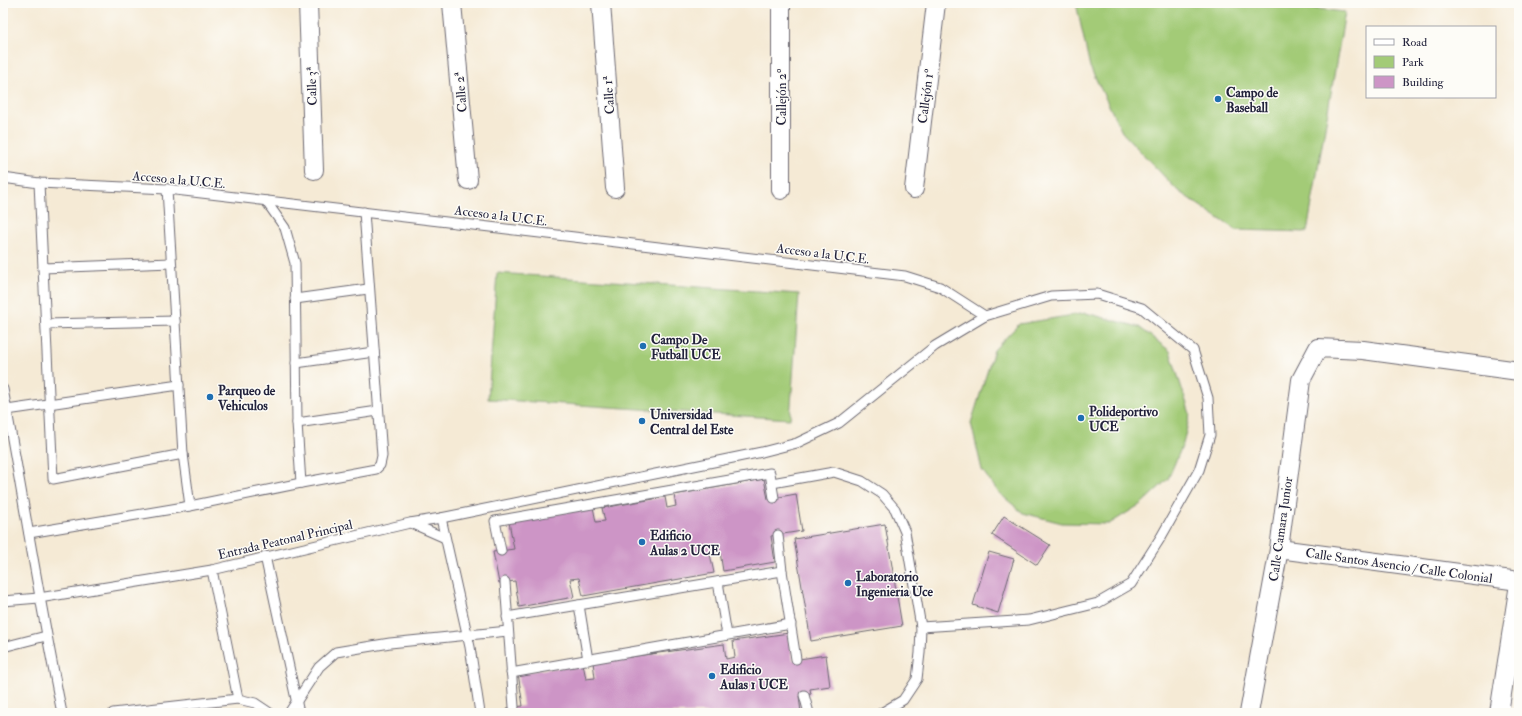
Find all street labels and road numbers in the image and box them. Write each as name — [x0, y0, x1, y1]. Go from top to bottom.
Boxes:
street label: Calle 3ª — [303, 66, 321, 106]
street label: Callejón 2º — [774, 68, 790, 126]
street label: Callejón 1º — [915, 68, 937, 124]
street label: Calle 2ª — [451, 71, 471, 113]
street label: Calle 1ª — [600, 75, 618, 115]
street label: Acceso a la U.C.E. — [131, 168, 226, 192]
street label: Acceso a la U.C.E. — [453, 202, 548, 230]
street label: Acceso a la U.C.E. — [775, 240, 870, 268]
street label: Calle Camara Junior — [1266, 476, 1296, 583]
street label: Entrada Peatonal Principal — [216, 517, 355, 564]
street label: Calle Santos Asencio / Calle Colonial — [1304, 545, 1494, 587]

